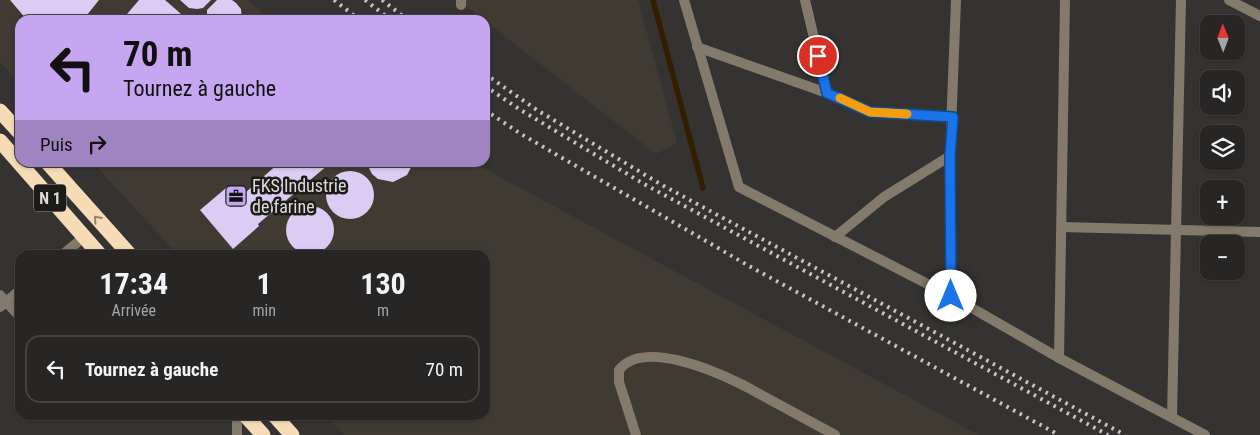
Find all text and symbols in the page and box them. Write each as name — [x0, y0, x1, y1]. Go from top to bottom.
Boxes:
north arrow — [1200, 15, 1245, 60]
map controls — [1200, 15, 1245, 280]
text: 70 m — [123, 34, 192, 75]
icon: left — [40, 35, 105, 100]
pin — [797, 35, 839, 77]
icon: arrive — [804, 42, 832, 70]
button: sound — [1200, 70, 1245, 115]
text: Tournez à gauche — [123, 76, 276, 101]
button: layers — [1200, 125, 1245, 170]
icon: right — [83, 130, 111, 158]
text: Puis — [40, 133, 73, 156]
place label: FKS Industrie de farine — [252, 175, 346, 217]
button: + — [1200, 180, 1245, 225]
road number: N 1 — [34, 184, 66, 212]
office icon: FKS Industrie de farine — [224, 184, 248, 208]
one-way arrow — [94, 215, 103, 224]
button: − — [1200, 235, 1245, 280]
text: 17:34 — [99, 266, 168, 301]
text: 1 — [257, 266, 272, 301]
text: 130 — [360, 266, 406, 301]
position arrow — [924, 269, 976, 321]
text: Arrivée — [112, 301, 156, 320]
text: min — [252, 301, 276, 320]
text: m — [377, 301, 389, 320]
icon: left — [42, 355, 70, 383]
text: Tournez à gauche — [85, 358, 218, 381]
text: 70 m — [426, 358, 463, 381]

